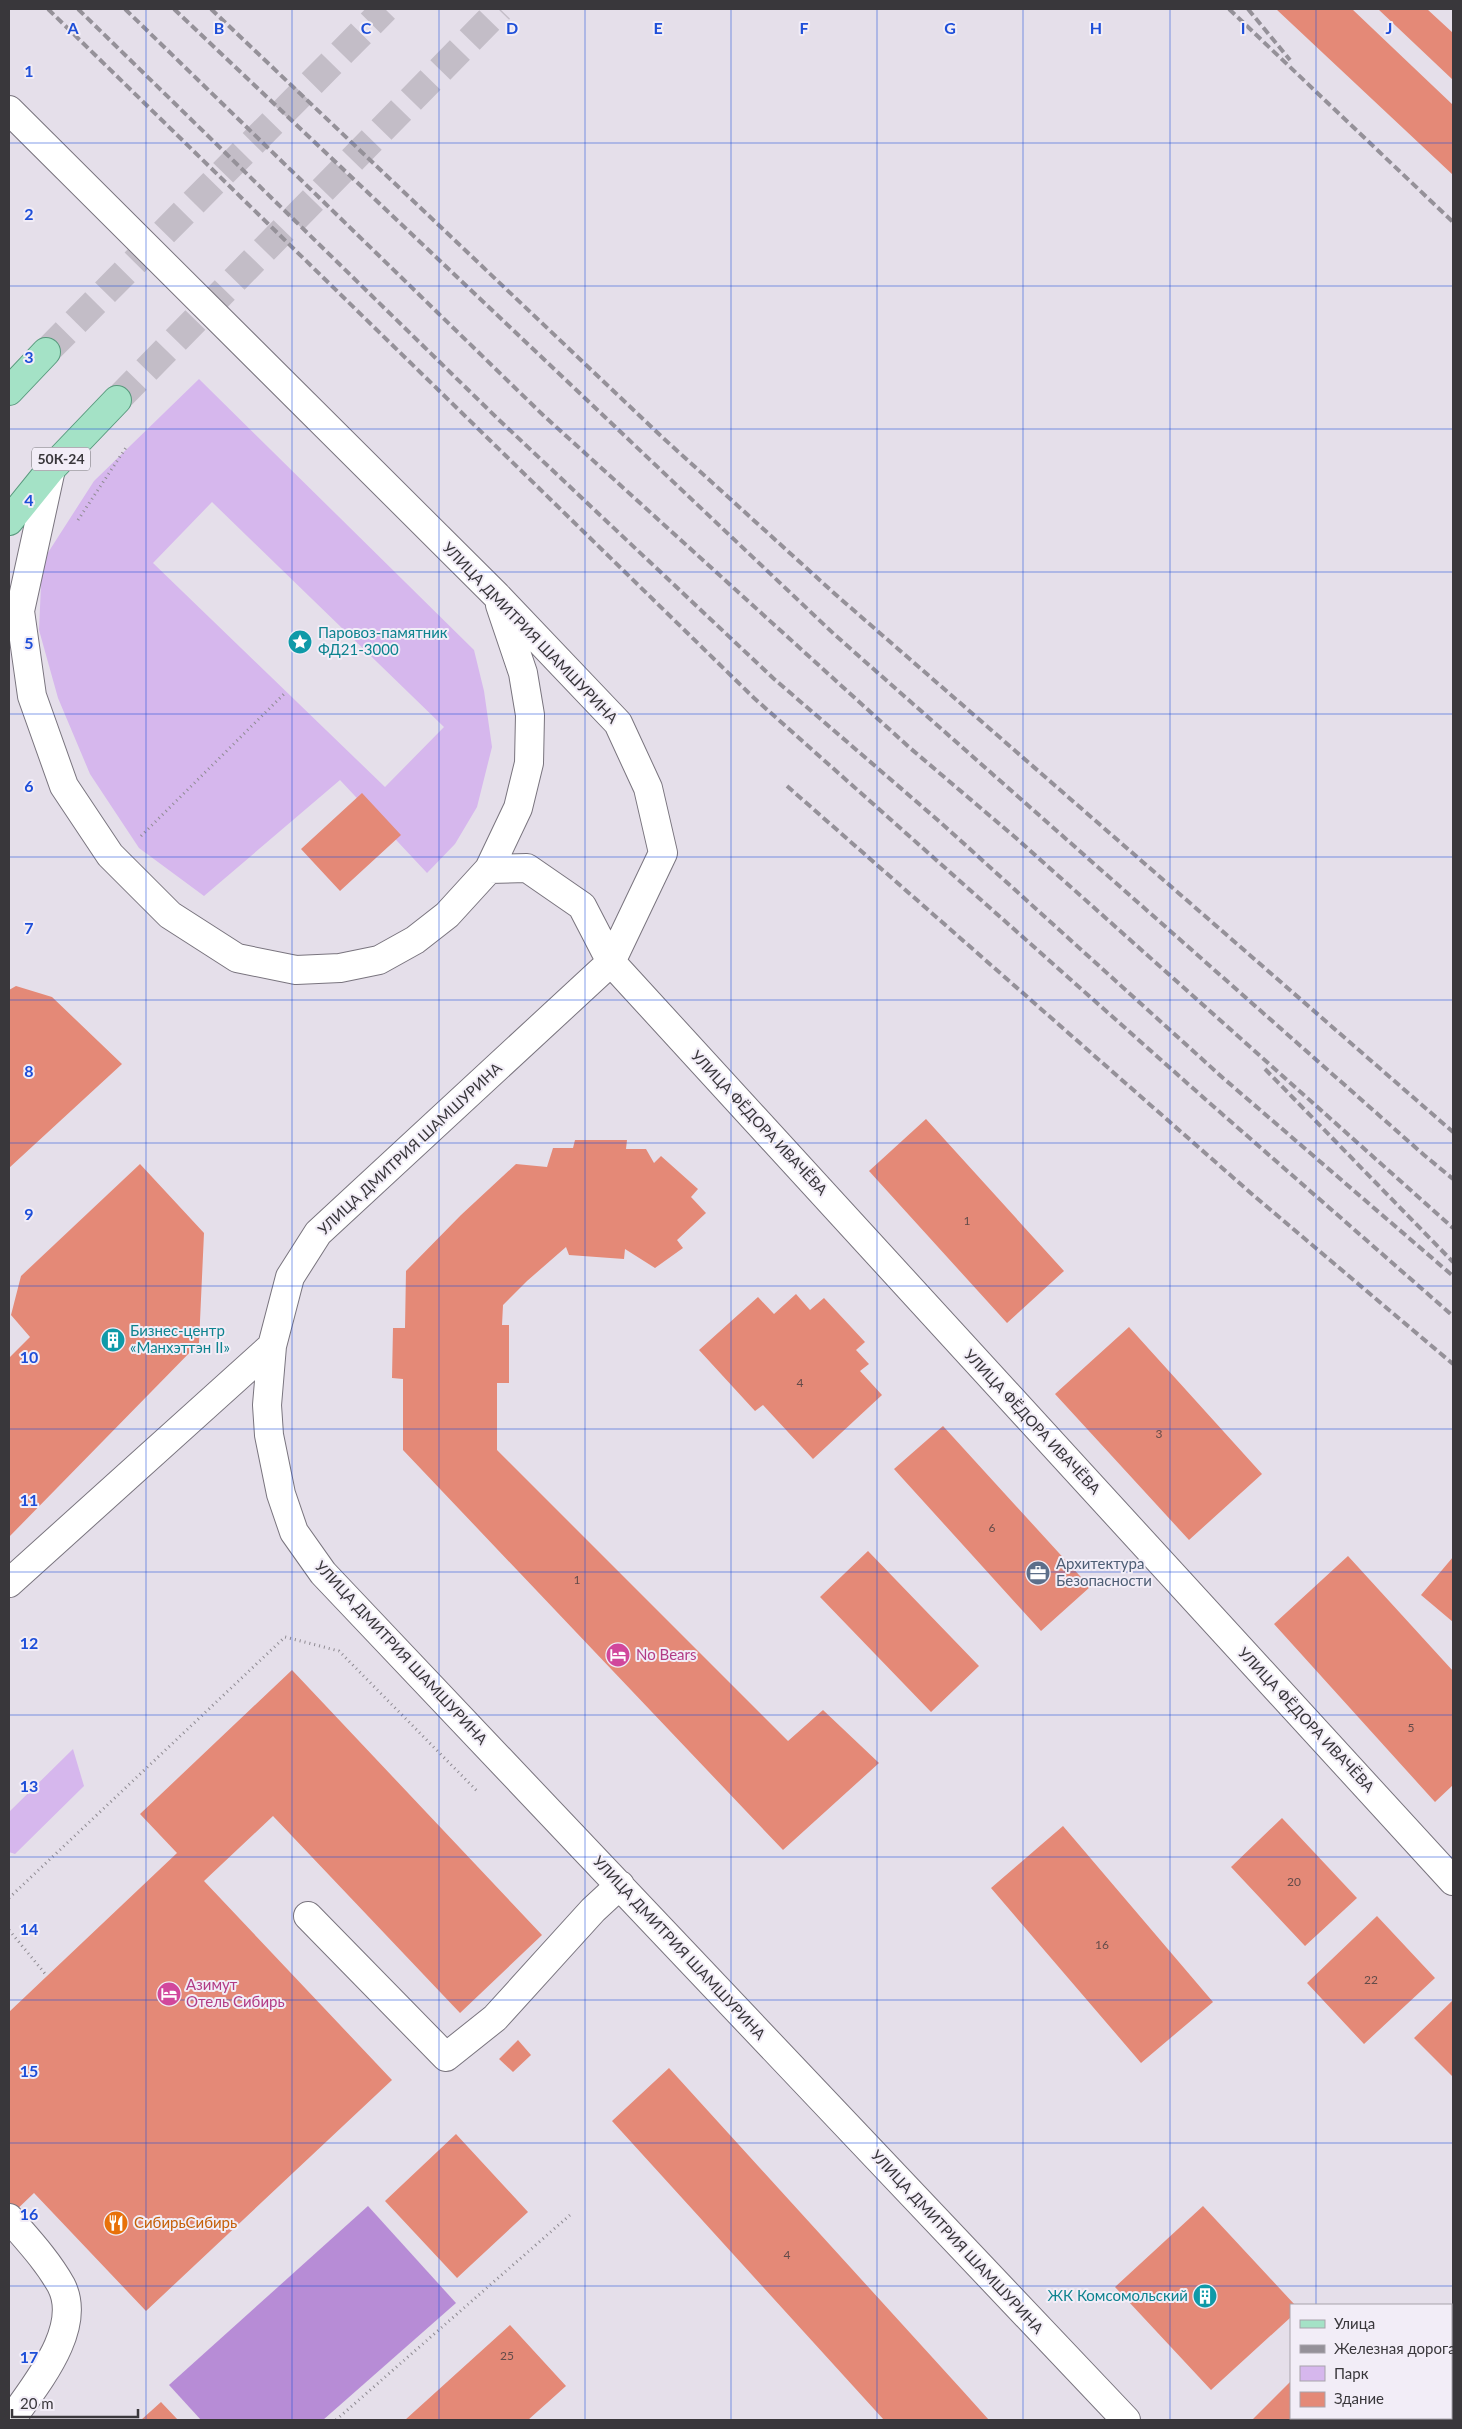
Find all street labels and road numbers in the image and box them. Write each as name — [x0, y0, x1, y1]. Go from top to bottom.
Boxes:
road number: 50К-24 — [32, 448, 90, 470]
street label: УЛИЦА ДМИТРИЯ ШАМШУРИНА — [439, 538, 623, 727]
street label: УЛИЦА ФЁДОРА ИВАЧЁВА — [688, 1046, 832, 1199]
street label: УЛИЦА ДМИТРИЯ ШАМШУРИНА — [314, 1058, 506, 1238]
street label: УЛИЦА ФЁДОРА ИВАЧЁВА — [961, 1345, 1105, 1498]
street label: УЛИЦА ДМИТРИЯ ШАМШУРИНА — [312, 1557, 492, 1749]
street label: УЛИЦА ФЁДОРА ИВАЧЁВА — [1235, 1643, 1379, 1796]
street label: УЛИЦА ДМИТРИЯ ШАМШУРИНА — [590, 1852, 770, 2044]
street label: УЛИЦА ДМИТРИЯ ШАМШУРИНА — [868, 2146, 1048, 2338]

